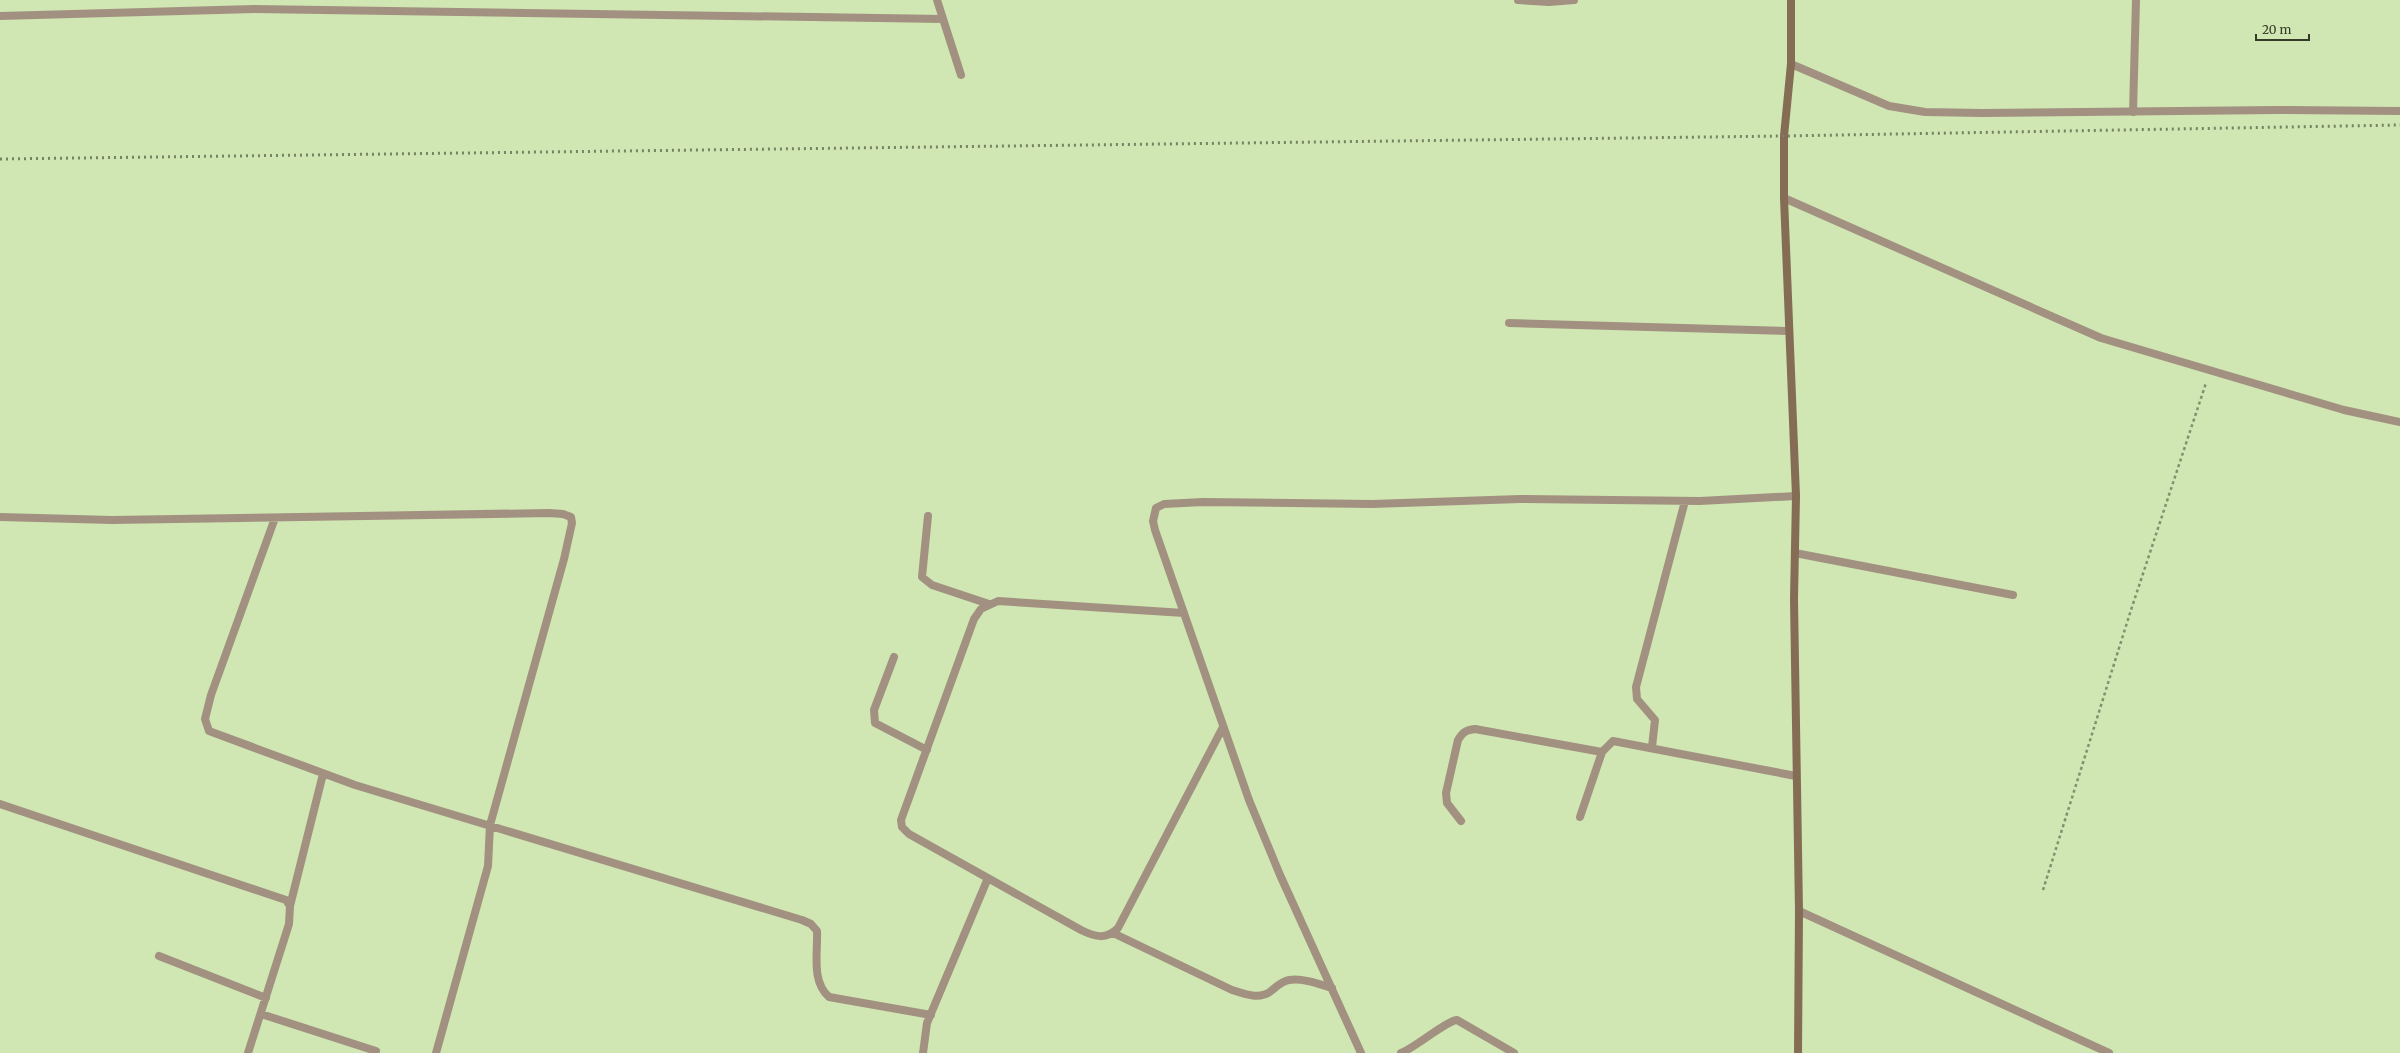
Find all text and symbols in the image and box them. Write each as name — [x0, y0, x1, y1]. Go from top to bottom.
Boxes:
scale bar — [2256, 16, 2309, 42]
text: 20 m — [2262, 22, 2291, 37]

